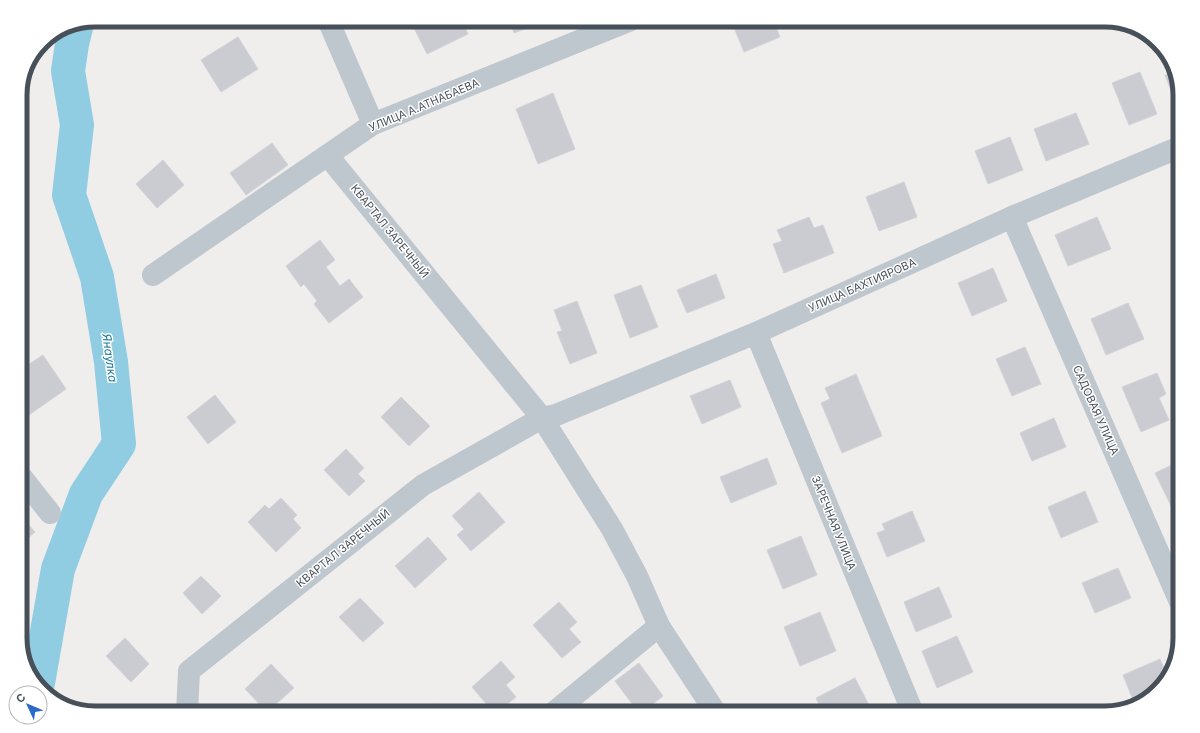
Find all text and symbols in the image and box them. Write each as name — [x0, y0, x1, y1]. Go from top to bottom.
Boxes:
street label: УЛИЦА А.АТНАБАЕВА — [367, 75, 482, 135]
street label: КВАРТАЛ ЗАРЕЧНЫЙ — [348, 181, 432, 281]
street label: УЛИЦА БАХТИЯРОВА — [806, 255, 918, 315]
water label: Янаулка — [99, 332, 121, 383]
street label: САДОВАЯ УЛИЦА — [1070, 363, 1122, 457]
street label: ЗАРЕЧНАЯ УЛИЦА — [809, 474, 859, 573]
street label: КВАРТАЛ ЗАРЕЧНЫЙ — [293, 506, 393, 590]
north arrow — [8, 685, 48, 725]
text: С — [13, 690, 29, 706]

